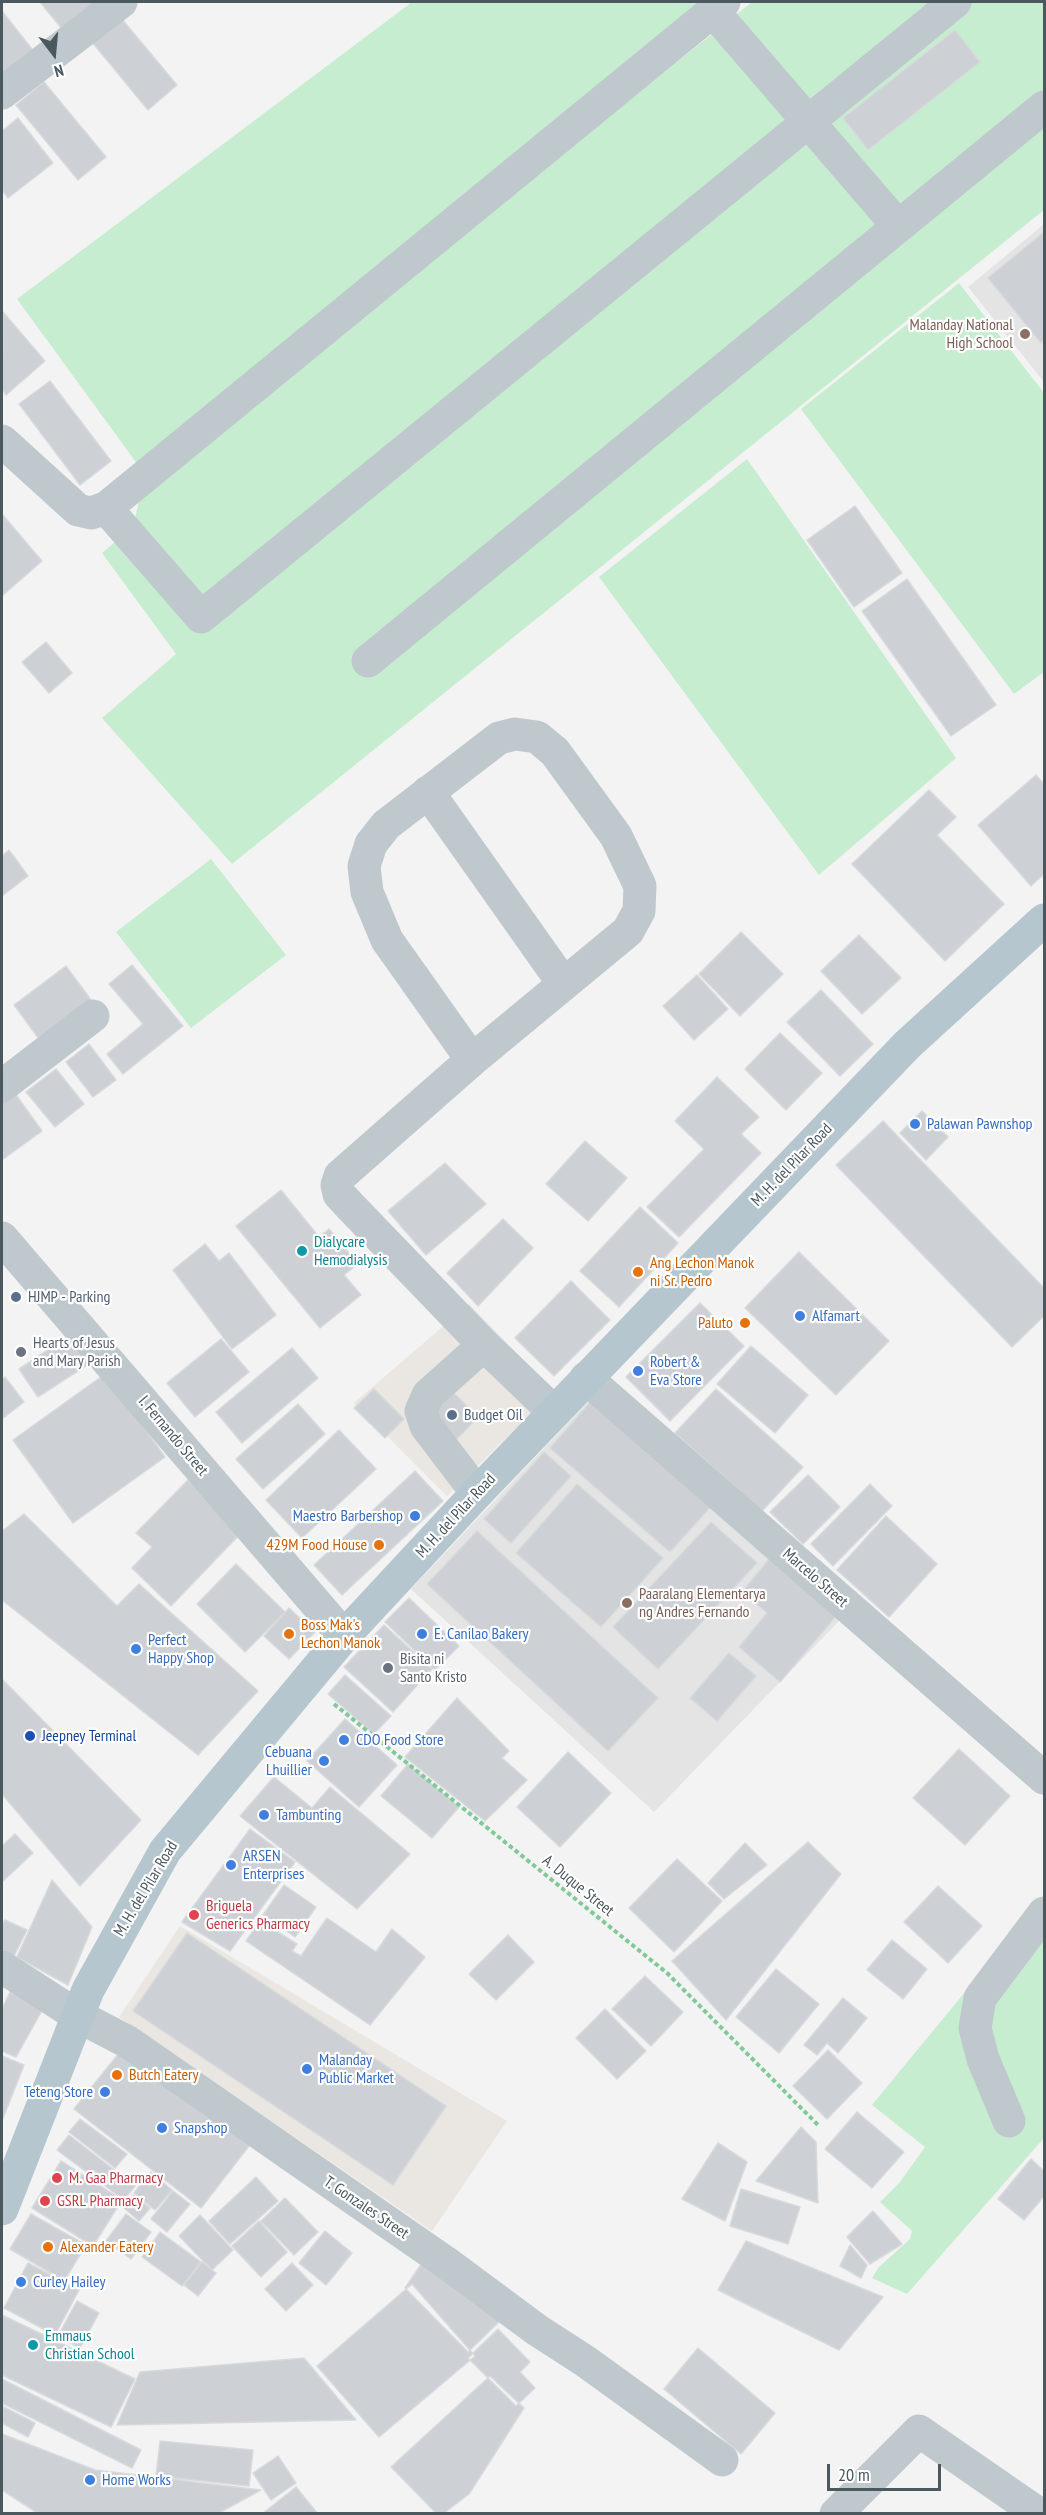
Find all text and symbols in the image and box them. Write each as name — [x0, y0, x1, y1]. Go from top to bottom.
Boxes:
north arrow — [24, 24, 84, 84]
text: N — [52, 60, 66, 82]
place label: Malanday National High School — [910, 315, 1013, 353]
marker: Malanday National High School — [1018, 327, 1032, 341]
place label: Palawan Pawnshop — [927, 1114, 1033, 1134]
marker: Palawan Pawnshop — [908, 1117, 922, 1131]
street label: M. H. del Pilar Road — [748, 1120, 836, 1210]
place label: Dialycare Hemodialysis — [314, 1232, 387, 1270]
marker: Dialycare Hemodialysis — [295, 1244, 309, 1258]
place label: Ang Lechon Manok ni Sr. Pedro — [650, 1253, 754, 1291]
marker: Ang Lechon Manok ni Sr. Pedro — [631, 1265, 645, 1279]
place label: HJMP - Parking — [28, 1287, 110, 1307]
marker: HJMP - Parking — [9, 1290, 23, 1304]
place label: Alfamart — [812, 1306, 860, 1326]
marker: Alfamart — [793, 1309, 807, 1323]
place label: Paluto — [698, 1313, 733, 1333]
marker: Paluto — [738, 1316, 752, 1330]
place label: Hearts of Jesus and Mary Parish — [33, 1333, 121, 1371]
marker: Hearts of Jesus and Mary Parish — [14, 1345, 28, 1359]
place label: Robert & Eva Store — [650, 1352, 702, 1390]
marker: Robert & Eva Store — [631, 1364, 645, 1378]
street label: I. Fernando Street — [134, 1392, 212, 1480]
place label: Budget Oil — [464, 1405, 523, 1425]
marker: Budget Oil — [445, 1408, 459, 1422]
street label: M. H. del Pilar Road — [412, 1470, 500, 1562]
place label: Maestro Barbershop — [293, 1506, 403, 1526]
marker: Maestro Barbershop — [408, 1509, 422, 1523]
place label: 429M Food House — [267, 1535, 367, 1555]
marker: 429M Food House — [372, 1538, 386, 1552]
street label: Marcelo Street — [778, 1544, 852, 1612]
place label: Paaralang Elementarya ng Andres Fernando — [639, 1584, 766, 1622]
marker: Paaralang Elementarya ng Andres Fernando — [620, 1596, 634, 1610]
place label: Boss Mak's Lechon Manok — [301, 1615, 380, 1653]
place label: E. Canilao Bakery — [434, 1624, 529, 1644]
marker: Boss Mak's Lechon Manok — [282, 1627, 296, 1641]
marker: E. Canilao Bakery — [415, 1627, 429, 1641]
place label: Perfect Happy Shop — [148, 1630, 214, 1668]
marker: Perfect Happy Shop — [129, 1642, 143, 1656]
place label: Bisita ni Santo Kristo — [400, 1649, 467, 1687]
marker: Bisita ni Santo Kristo — [381, 1661, 395, 1675]
place label: Jeepney Terminal — [42, 1726, 136, 1746]
marker: Jeepney Terminal — [23, 1729, 37, 1743]
place label: CDO Food Store — [356, 1730, 444, 1750]
marker: CDO Food Store — [337, 1733, 351, 1747]
place label: Cebuana Lhuillier — [265, 1742, 312, 1780]
marker: Cebuana Lhuillier — [317, 1754, 331, 1768]
place label: Tambunting — [276, 1805, 341, 1825]
marker: Tambunting — [257, 1808, 271, 1822]
street label: M. H. del Pilar Road — [110, 1838, 182, 1940]
place label: ARSEN Enterprises — [243, 1846, 304, 1884]
street label: A. Duque Street — [538, 1851, 618, 1921]
marker: ARSEN Enterprises — [224, 1858, 238, 1872]
place label: Briguela Generics Pharmacy — [206, 1896, 310, 1934]
marker: Briguela Generics Pharmacy — [187, 1908, 201, 1922]
place label: Malanday Public Market — [319, 2050, 394, 2088]
marker: Malanday Public Market — [300, 2062, 314, 2076]
place label: Butch Eatery — [129, 2065, 198, 2085]
marker: Butch Eatery — [110, 2068, 124, 2082]
place label: Teteng Store — [24, 2082, 93, 2102]
marker: Teteng Store — [98, 2085, 112, 2099]
place label: Snapshop — [174, 2118, 228, 2138]
marker: Snapshop — [155, 2121, 169, 2135]
place label: M. Gaa Pharmacy — [69, 2168, 163, 2188]
marker: M. Gaa Pharmacy — [50, 2171, 64, 2185]
street label: T. Gonzales Street — [320, 2173, 412, 2243]
place label: GSRL Pharmacy — [57, 2191, 143, 2211]
marker: GSRL Pharmacy — [38, 2194, 52, 2208]
place label: Alexander Eatery — [60, 2237, 153, 2257]
marker: Alexander Eatery — [41, 2240, 55, 2254]
place label: Curley Hailey — [33, 2272, 105, 2292]
marker: Curley Hailey — [14, 2275, 28, 2289]
place label: Emmaus Christian School — [45, 2326, 134, 2364]
marker: Emmaus Christian School — [26, 2338, 40, 2352]
scale bar — [830, 2452, 944, 2490]
text: 20 m — [838, 2463, 870, 2486]
place label: Home Works — [102, 2470, 171, 2490]
marker: Home Works — [83, 2473, 97, 2487]

